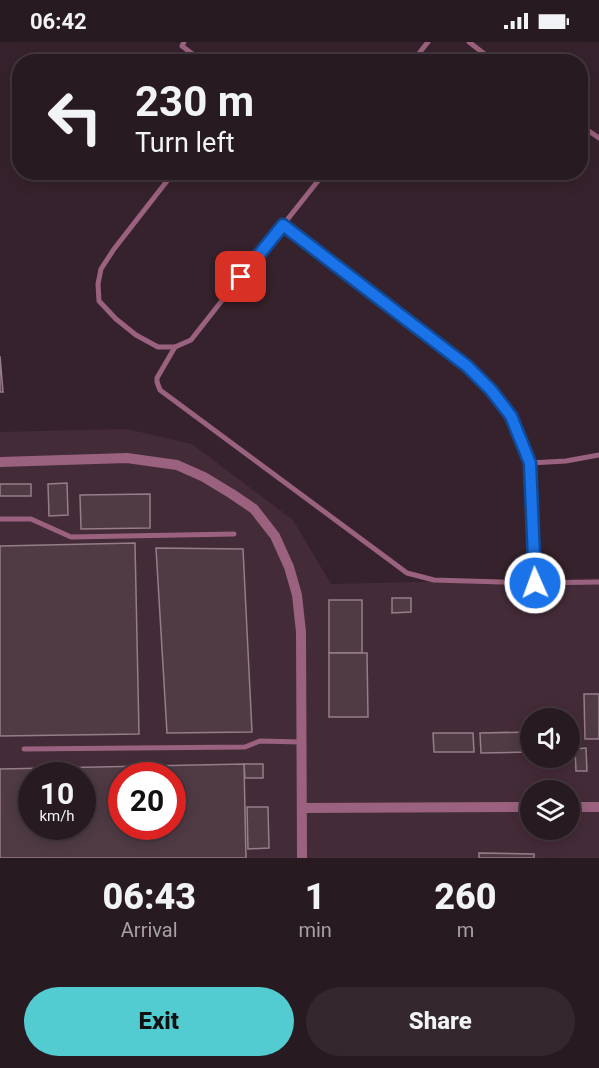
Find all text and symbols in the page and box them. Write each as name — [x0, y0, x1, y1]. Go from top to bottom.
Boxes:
text: 06:42 — [30, 9, 87, 34]
text: 230 m — [135, 77, 254, 126]
icon: left — [36, 78, 114, 156]
text: Turn left — [135, 127, 235, 159]
pin — [215, 251, 266, 302]
icon: arrive — [224, 260, 257, 293]
position arrow — [503, 551, 567, 615]
map controls — [520, 708, 580, 840]
button: sound — [520, 708, 580, 768]
speed limit sign: 20 — [108, 762, 186, 840]
text: 10 — [40, 776, 74, 811]
button: layers — [520, 780, 580, 840]
text: km/h — [39, 807, 75, 825]
text: 06:43 — [102, 876, 196, 918]
text: 1 — [305, 876, 326, 918]
text: 260 — [434, 876, 497, 918]
text: Arrival — [121, 918, 178, 942]
text: min — [298, 918, 332, 942]
text: m — [457, 918, 474, 942]
button: Exit — [24, 987, 294, 1056]
button: Share — [306, 987, 575, 1056]

